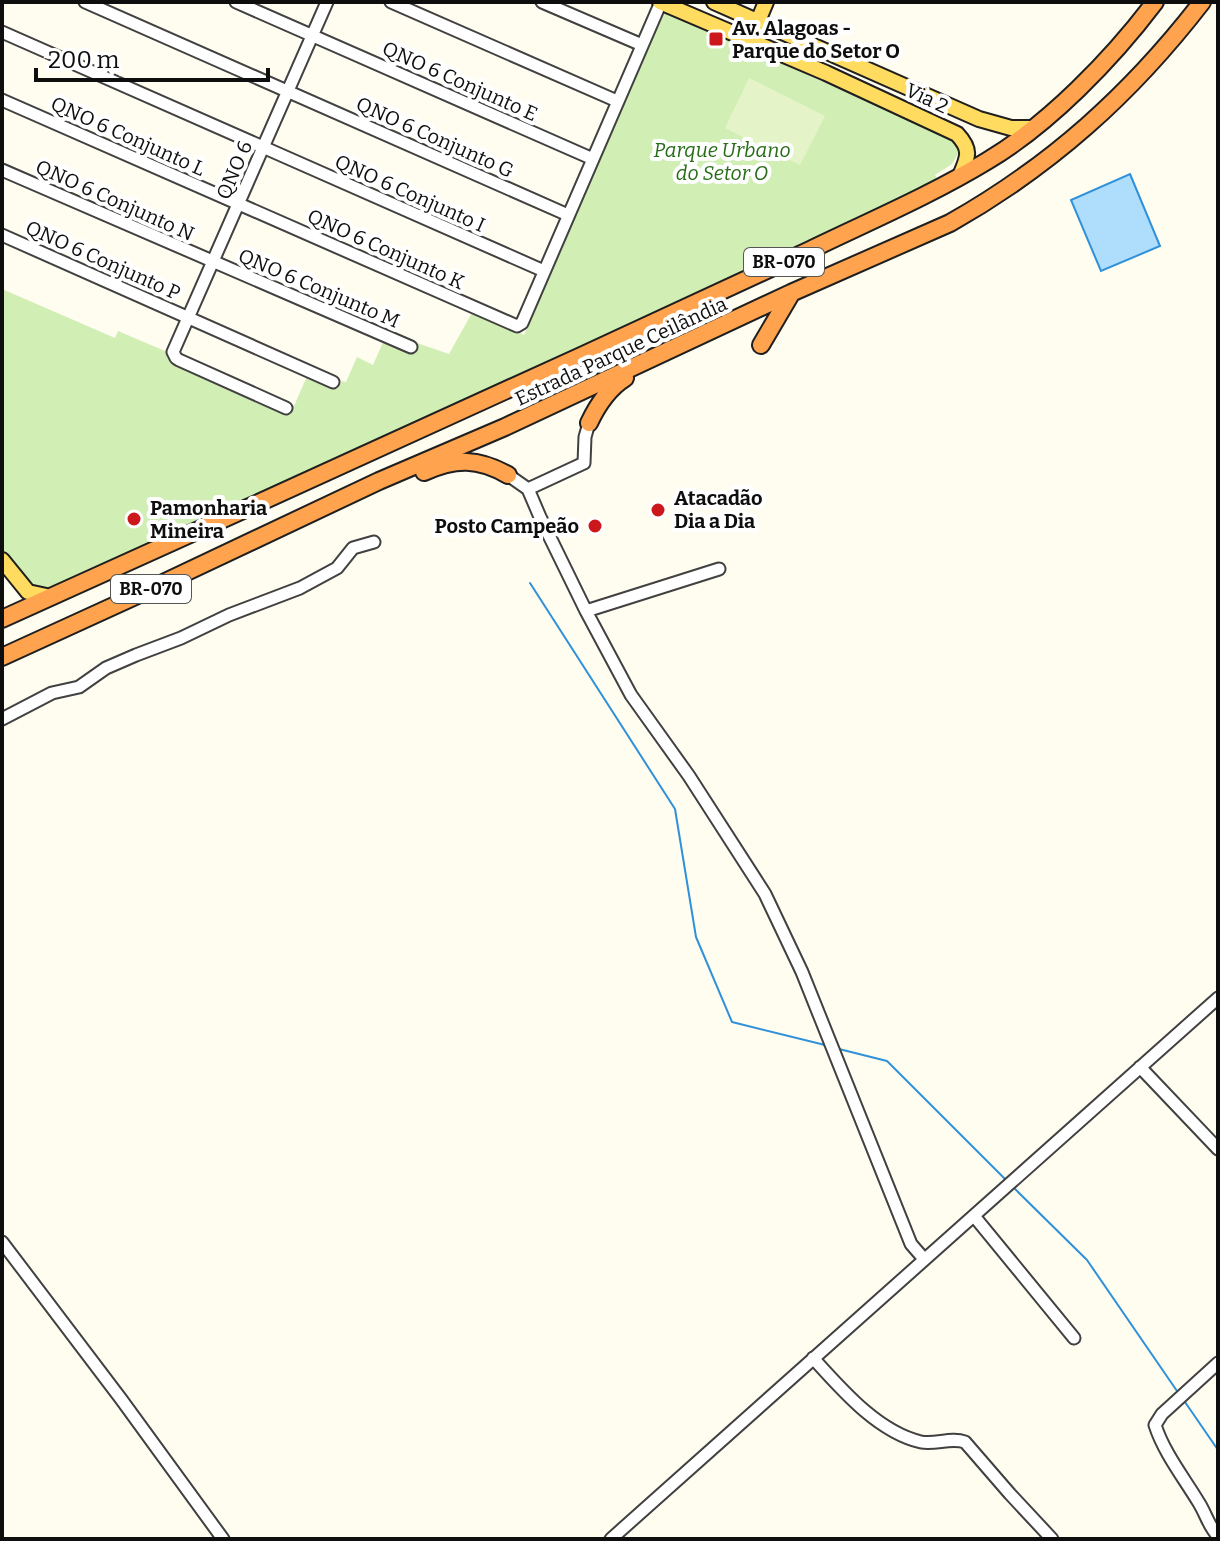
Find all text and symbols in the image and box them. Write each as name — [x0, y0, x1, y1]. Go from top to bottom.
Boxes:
place label: Av. Alagoas - Parque do Setor O — [732, 16, 900, 63]
marker: Av. Alagoas - Parque do Setor O — [707, 30, 725, 48]
scale bar — [36, 32, 268, 82]
street label: QNO 6 Conjunto E — [378, 36, 541, 127]
text: 200 m — [48, 46, 120, 74]
street label: Via 2 — [902, 78, 952, 118]
street label: QNO 6 Conjunto L — [47, 91, 209, 182]
street label: QNO 6 Conjunto G — [352, 92, 518, 184]
street label: QNO 6 — [211, 137, 257, 203]
park label: Parque Urbano do Setor O — [653, 138, 791, 185]
street label: QNO 6 Conjunto I — [331, 149, 489, 238]
street label: QNO 6 Conjunto N — [32, 154, 198, 247]
street label: QNO 6 Conjunto K — [303, 204, 468, 295]
street label: QNO 6 Conjunto P — [21, 215, 184, 306]
street label: QNO 6 Conjunto M — [234, 243, 403, 334]
road number: BR-070 — [744, 248, 824, 276]
street label: Estrada Parque Ceilândia — [511, 291, 731, 411]
place label: Atacadão Dia a Dia — [674, 486, 763, 533]
place label: Pamonharia Mineira — [150, 496, 267, 543]
marker: Atacadão Dia a Dia — [649, 501, 667, 519]
marker: Pamonharia Mineira — [125, 510, 143, 528]
place label: Posto Campeão — [434, 514, 579, 538]
marker: Posto Campeão — [586, 517, 604, 535]
road number: BR-070 — [111, 575, 191, 603]

